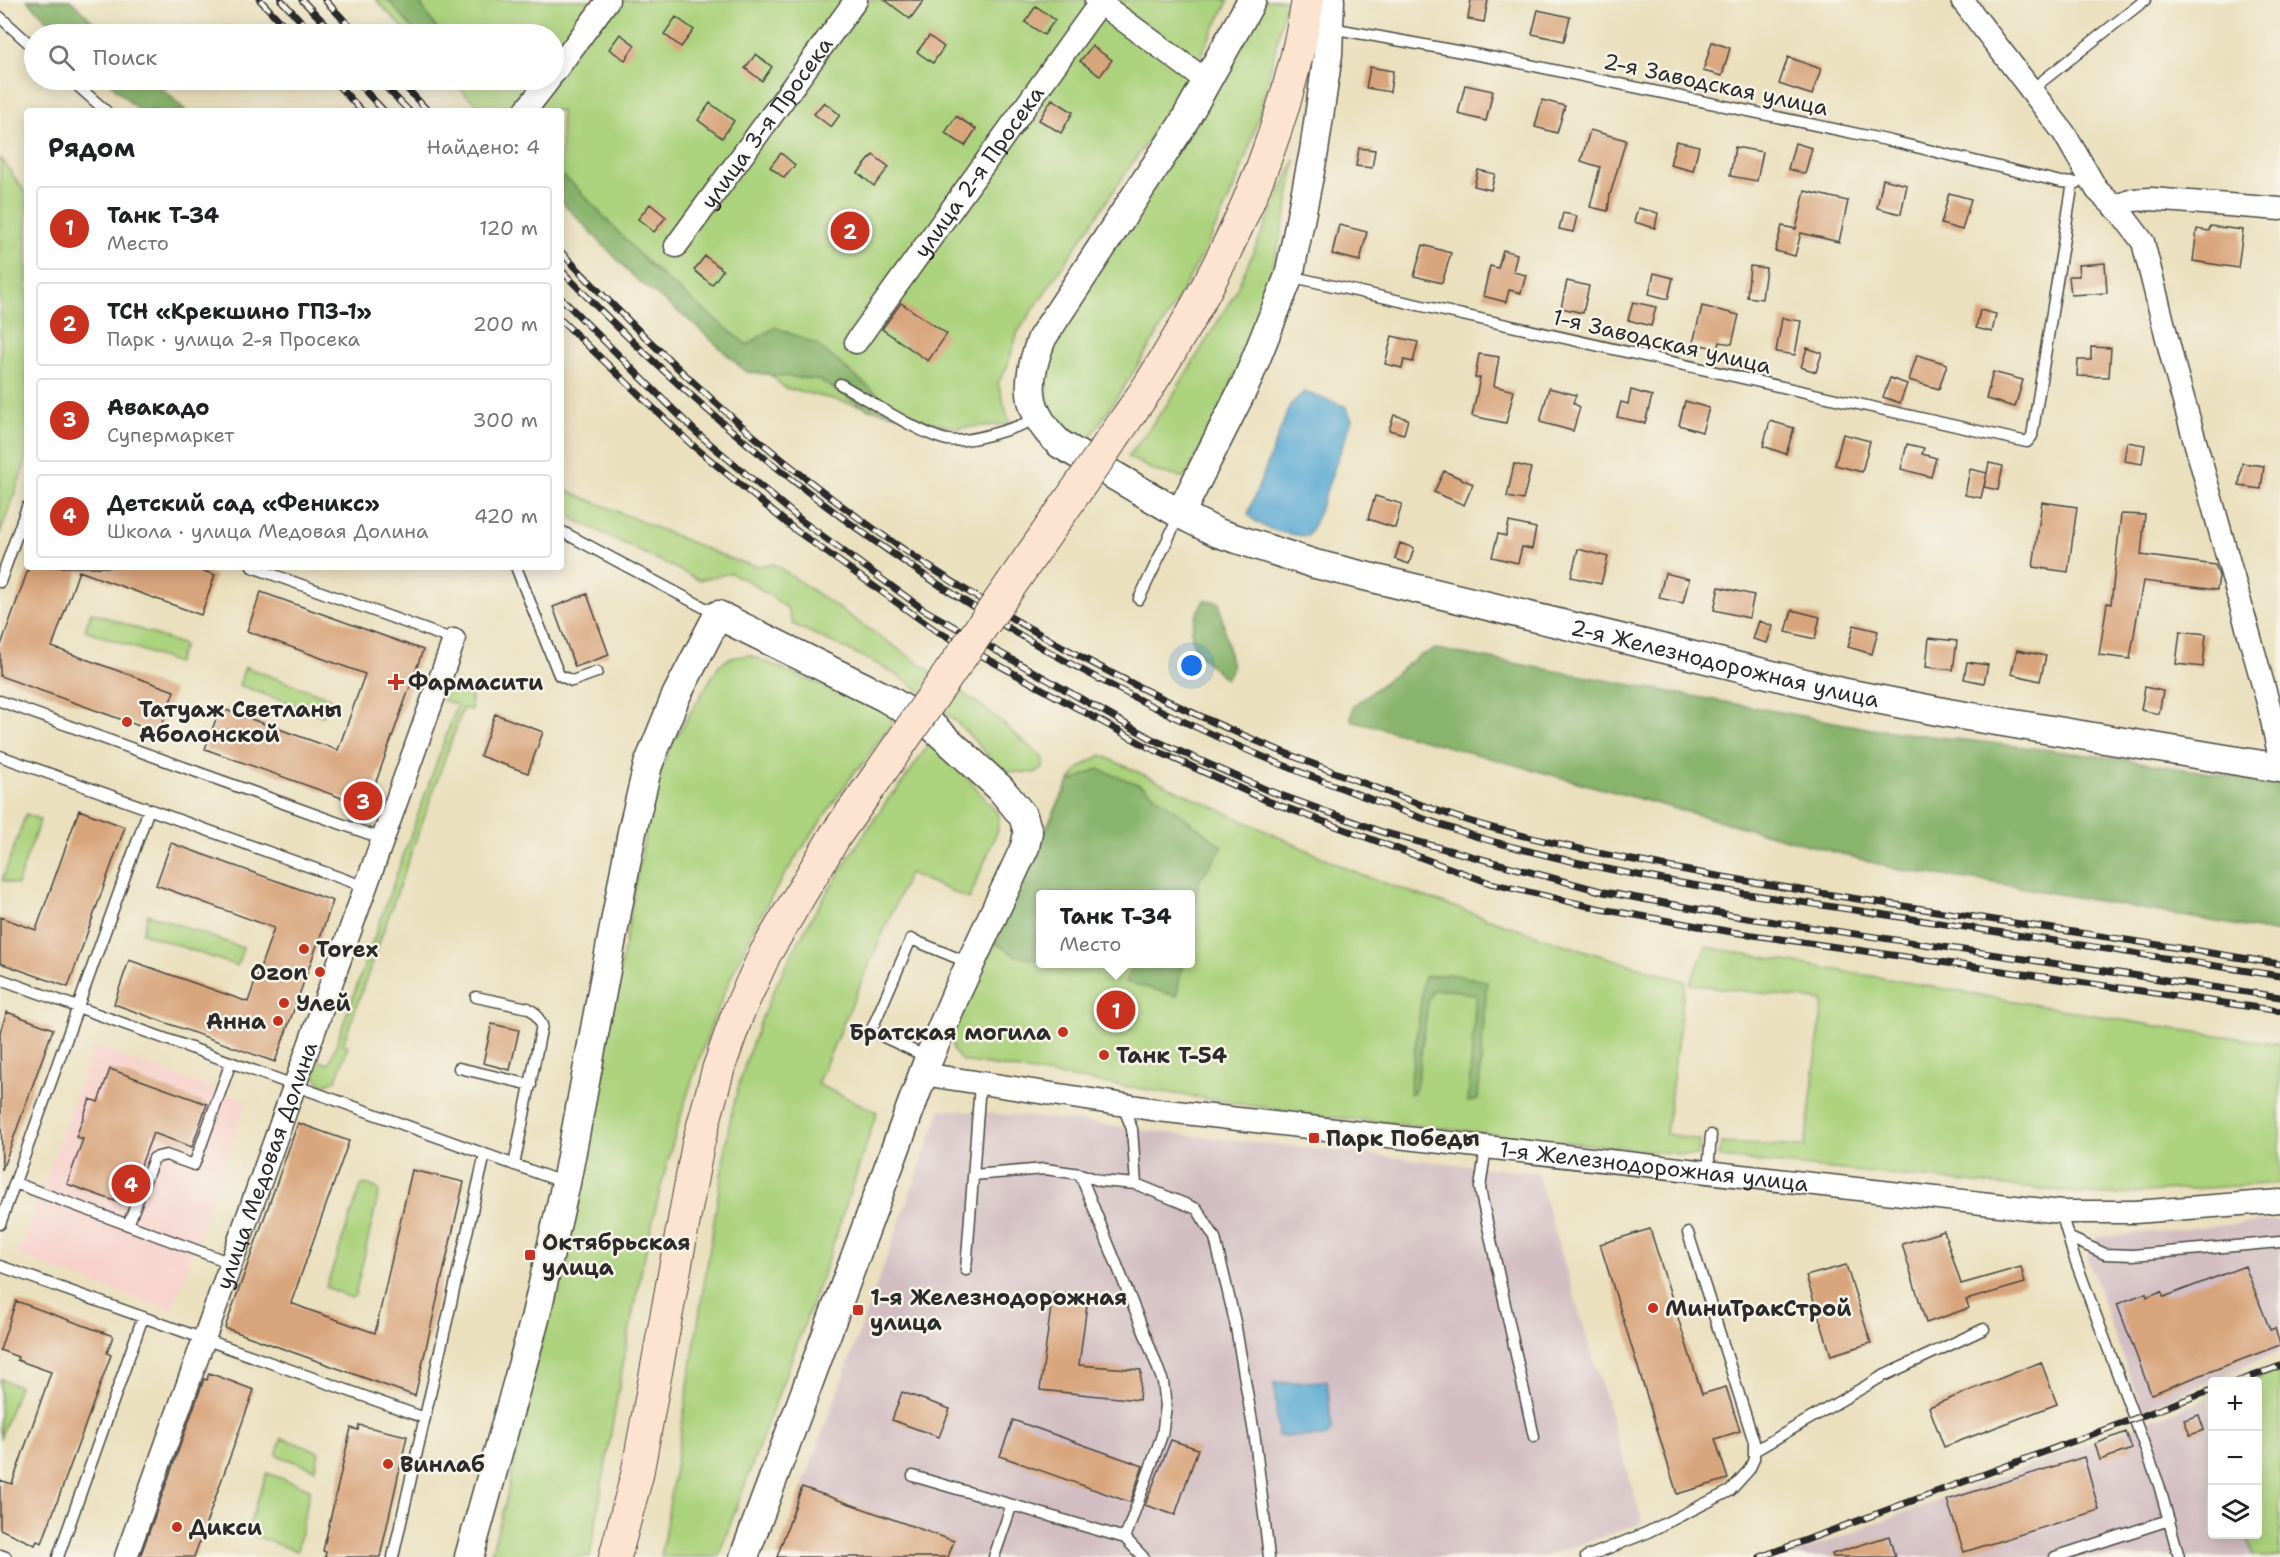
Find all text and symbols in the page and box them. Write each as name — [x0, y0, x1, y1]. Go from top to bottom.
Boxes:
search box — [24, 24, 564, 90]
street label: улица 3-я Просека — [694, 31, 840, 215]
icon: search — [45, 41, 78, 74]
text: Поиск — [93, 43, 157, 72]
street label: 2-я Заводская улица — [1601, 47, 1831, 123]
street label: улица 2-я Просека — [907, 80, 1051, 264]
text: Рядом — [48, 130, 135, 165]
text: Найдено: 4 — [427, 134, 540, 160]
text: Танк Т-34 — [107, 201, 219, 230]
pin: 2 — [830, 208, 870, 254]
text: 1 — [65, 215, 74, 241]
text: 120 m — [479, 215, 538, 241]
text: Место — [107, 230, 169, 256]
text: ТСН «Крекшино ГПЗ-1» — [107, 297, 372, 326]
street label: 1-я Заводская улица — [1550, 302, 1774, 381]
text: 2 — [63, 311, 77, 337]
text: 200 m — [473, 311, 538, 337]
text: Парк · улица 2-я Просека — [107, 326, 360, 352]
text: Авакадо — [107, 393, 210, 422]
text: 3 — [63, 407, 77, 433]
text: 300 m — [472, 407, 538, 433]
text: Супермаркет — [107, 422, 234, 448]
text: Детский сад «Феникс» — [107, 489, 380, 518]
text: 4 — [63, 503, 77, 529]
text: 420 m — [474, 503, 538, 529]
text: Школа · улица Медовая Долина — [107, 518, 428, 544]
street label: 2-я Железнодорожная улица — [1568, 613, 1882, 714]
your location — [1177, 651, 1206, 680]
place label: Фармасити — [408, 668, 543, 697]
marker: Фармасити — [389, 675, 403, 689]
place label: Татуаж Светланы Аболонской — [139, 695, 342, 749]
marker: Татуаж Светланы Аболонской — [120, 715, 134, 729]
pin: 3 — [344, 778, 382, 824]
popup — [1036, 890, 1195, 968]
text: Танк Т-34 — [1059, 902, 1172, 931]
text: Место — [1059, 931, 1121, 957]
place label: Torex — [316, 935, 379, 964]
marker: Torex — [297, 942, 311, 956]
place label: Ozon — [250, 958, 308, 987]
marker: Ozon — [313, 965, 327, 979]
pin: 1 — [1096, 988, 1136, 1032]
place label: Улей — [296, 989, 351, 1018]
marker: Улей — [277, 996, 291, 1010]
place label: Анна — [206, 1007, 266, 1036]
marker: Анна — [271, 1014, 285, 1028]
place label: Братская могила — [849, 1018, 1051, 1047]
marker: Братская могила — [1056, 1025, 1070, 1039]
street label: улица Медовая Долина — [209, 1037, 324, 1293]
place label: Танк Т-54 — [1116, 1041, 1228, 1070]
marker: Танк Т-54 — [1097, 1048, 1111, 1062]
place label: Парк Победы — [1326, 1124, 1480, 1153]
marker: Парк Победы — [1307, 1131, 1321, 1145]
street label: 1-я Железнодорожная улица — [1498, 1135, 1810, 1198]
pin: 4 — [112, 1162, 150, 1206]
place label: Октябрьская улица — [542, 1228, 690, 1282]
marker: Октябрьская улица — [523, 1248, 537, 1262]
place label: 1-я Железнодорожная улица — [870, 1283, 1127, 1337]
place label: МиниТракСтрой — [1665, 1294, 1852, 1323]
marker: МиниТракСтрой — [1646, 1301, 1660, 1315]
marker: 1-я Железнодорожная улица — [851, 1303, 865, 1317]
map controls — [2208, 1377, 2262, 1539]
button: + — [2208, 1377, 2262, 1431]
button: − — [2208, 1431, 2262, 1485]
place label: Винлаб — [400, 1450, 485, 1479]
marker: Винлаб — [381, 1457, 395, 1471]
button: layers — [2208, 1485, 2262, 1539]
place label: Дикси — [189, 1513, 262, 1542]
marker: Дикси — [170, 1520, 184, 1534]

